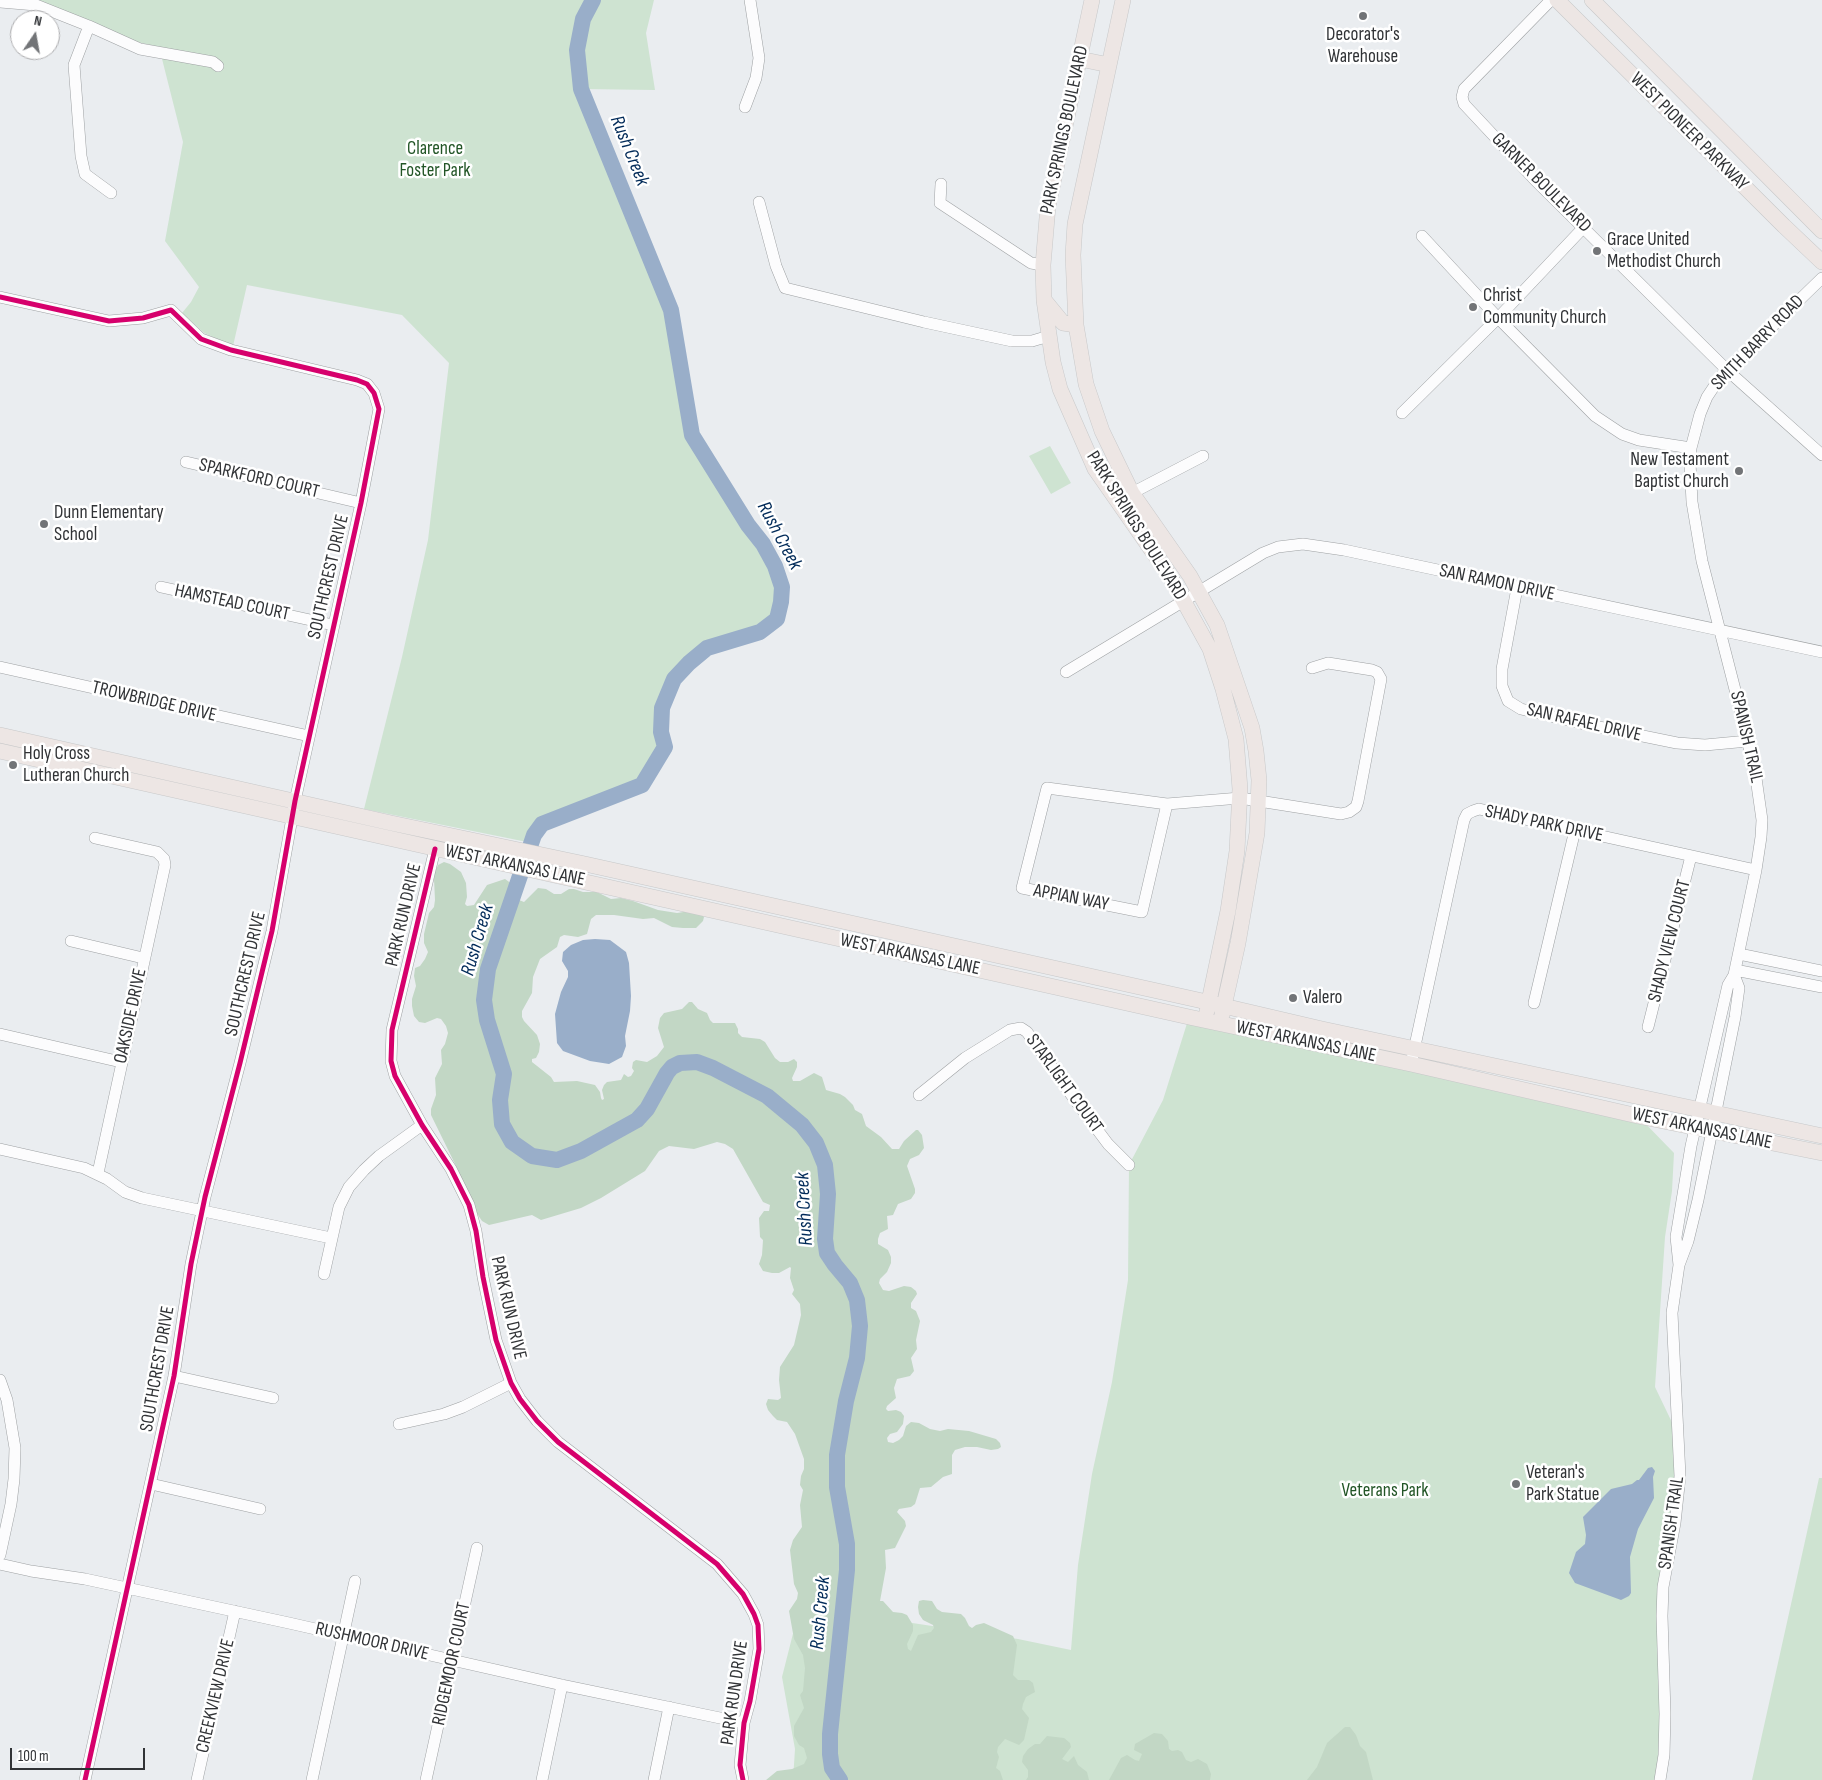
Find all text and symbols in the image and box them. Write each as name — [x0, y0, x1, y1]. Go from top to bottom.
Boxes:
north arrow — [10, 10, 60, 60]
marker: Decorator's Warehouse — [1357, 10, 1369, 22]
text: N — [33, 12, 43, 30]
place label: Decorator's Warehouse — [1326, 24, 1400, 68]
street label: PARK SPRINGS BOULEVARD — [1036, 44, 1094, 216]
street label: WEST PIONEER PARKWAY — [1625, 68, 1753, 196]
water label: Rush Creek — [604, 112, 654, 190]
street label: GARNER BOULEVARD — [1486, 128, 1596, 238]
park label: Clarence Foster Park — [399, 138, 471, 182]
place label: Grace United Methodist Church — [1607, 229, 1721, 273]
marker: Grace United Methodist Church — [1591, 245, 1603, 257]
place label: Christ Community Church — [1483, 285, 1606, 329]
street label: SMITH BARRY ROAD — [1707, 291, 1809, 395]
marker: Christ Community Church — [1467, 301, 1479, 313]
street label: PARK SPRINGS BOULEVARD — [1081, 447, 1191, 605]
place label: New Testament Baptist Church — [1630, 449, 1729, 493]
street label: SPARKFORD COURT — [197, 454, 321, 504]
marker: New Testament Baptist Church — [1733, 465, 1745, 477]
water label: Rush Creek — [751, 498, 807, 574]
place label: Dunn Elementary School — [54, 502, 164, 546]
street label: SOUTHCREST DRIVE — [304, 513, 354, 641]
marker: Dunn Elementary School — [38, 518, 50, 530]
street label: SAN RAMON DRIVE — [1437, 560, 1557, 606]
street label: HAMSTEAD COURT — [172, 580, 292, 626]
street label: TROWBRIDGE DRIVE — [90, 677, 218, 727]
street label: SPANISH TRAIL — [1724, 689, 1768, 785]
street label: SAN RAFAEL DRIVE — [1524, 699, 1644, 747]
place label: Holy Cross Lutheran Church — [23, 743, 129, 787]
marker: Holy Cross Lutheran Church — [7, 759, 19, 771]
street label: SHADY PARK DRIVE — [1483, 800, 1605, 848]
street label: WEST ARKANSAS LANE — [443, 840, 587, 892]
street label: PARK RUN DRIVE — [381, 861, 427, 969]
street label: SHADY VIEW COURT — [1644, 877, 1696, 1005]
street label: APPIAN WAY — [1032, 880, 1110, 916]
water label: Rush Creek — [456, 901, 500, 979]
street label: SOUTHCREST DRIVE — [221, 910, 271, 1038]
street label: WEST ARKANSAS LANE — [838, 929, 982, 981]
street label: OAKSIDE DRIVE — [110, 966, 152, 1066]
place label: Valero — [1303, 987, 1342, 1009]
marker: Valero — [1287, 992, 1299, 1004]
street label: WEST ARKANSAS LANE — [1234, 1016, 1378, 1068]
street label: STARLIGHT COURT — [1020, 1030, 1108, 1138]
street label: WEST ARKANSAS LANE — [1630, 1103, 1774, 1155]
water label: Rush Creek — [791, 1172, 819, 1246]
street label: PARK RUN DRIVE — [485, 1254, 531, 1362]
street label: SOUTHCREST DRIVE — [136, 1304, 180, 1434]
place label: Veteran's Park Statue — [1526, 1462, 1599, 1506]
street label: SPANISH TRAIL — [1654, 1475, 1690, 1571]
marker: Veteran's Park Statue — [1510, 1478, 1522, 1490]
park label: Veterans Park — [1341, 1480, 1429, 1502]
water label: Rush Creek — [806, 1575, 836, 1651]
street label: RIDGEMOOR COURT — [428, 1600, 476, 1728]
street label: RUSHMOOR DRIVE — [313, 1618, 431, 1666]
street label: CREEKVIEW DRIVE — [192, 1637, 240, 1755]
street label: PARK RUN DRIVE — [716, 1639, 754, 1747]
scale bar — [12, 1738, 148, 1770]
text: 100 m — [18, 1747, 49, 1766]

